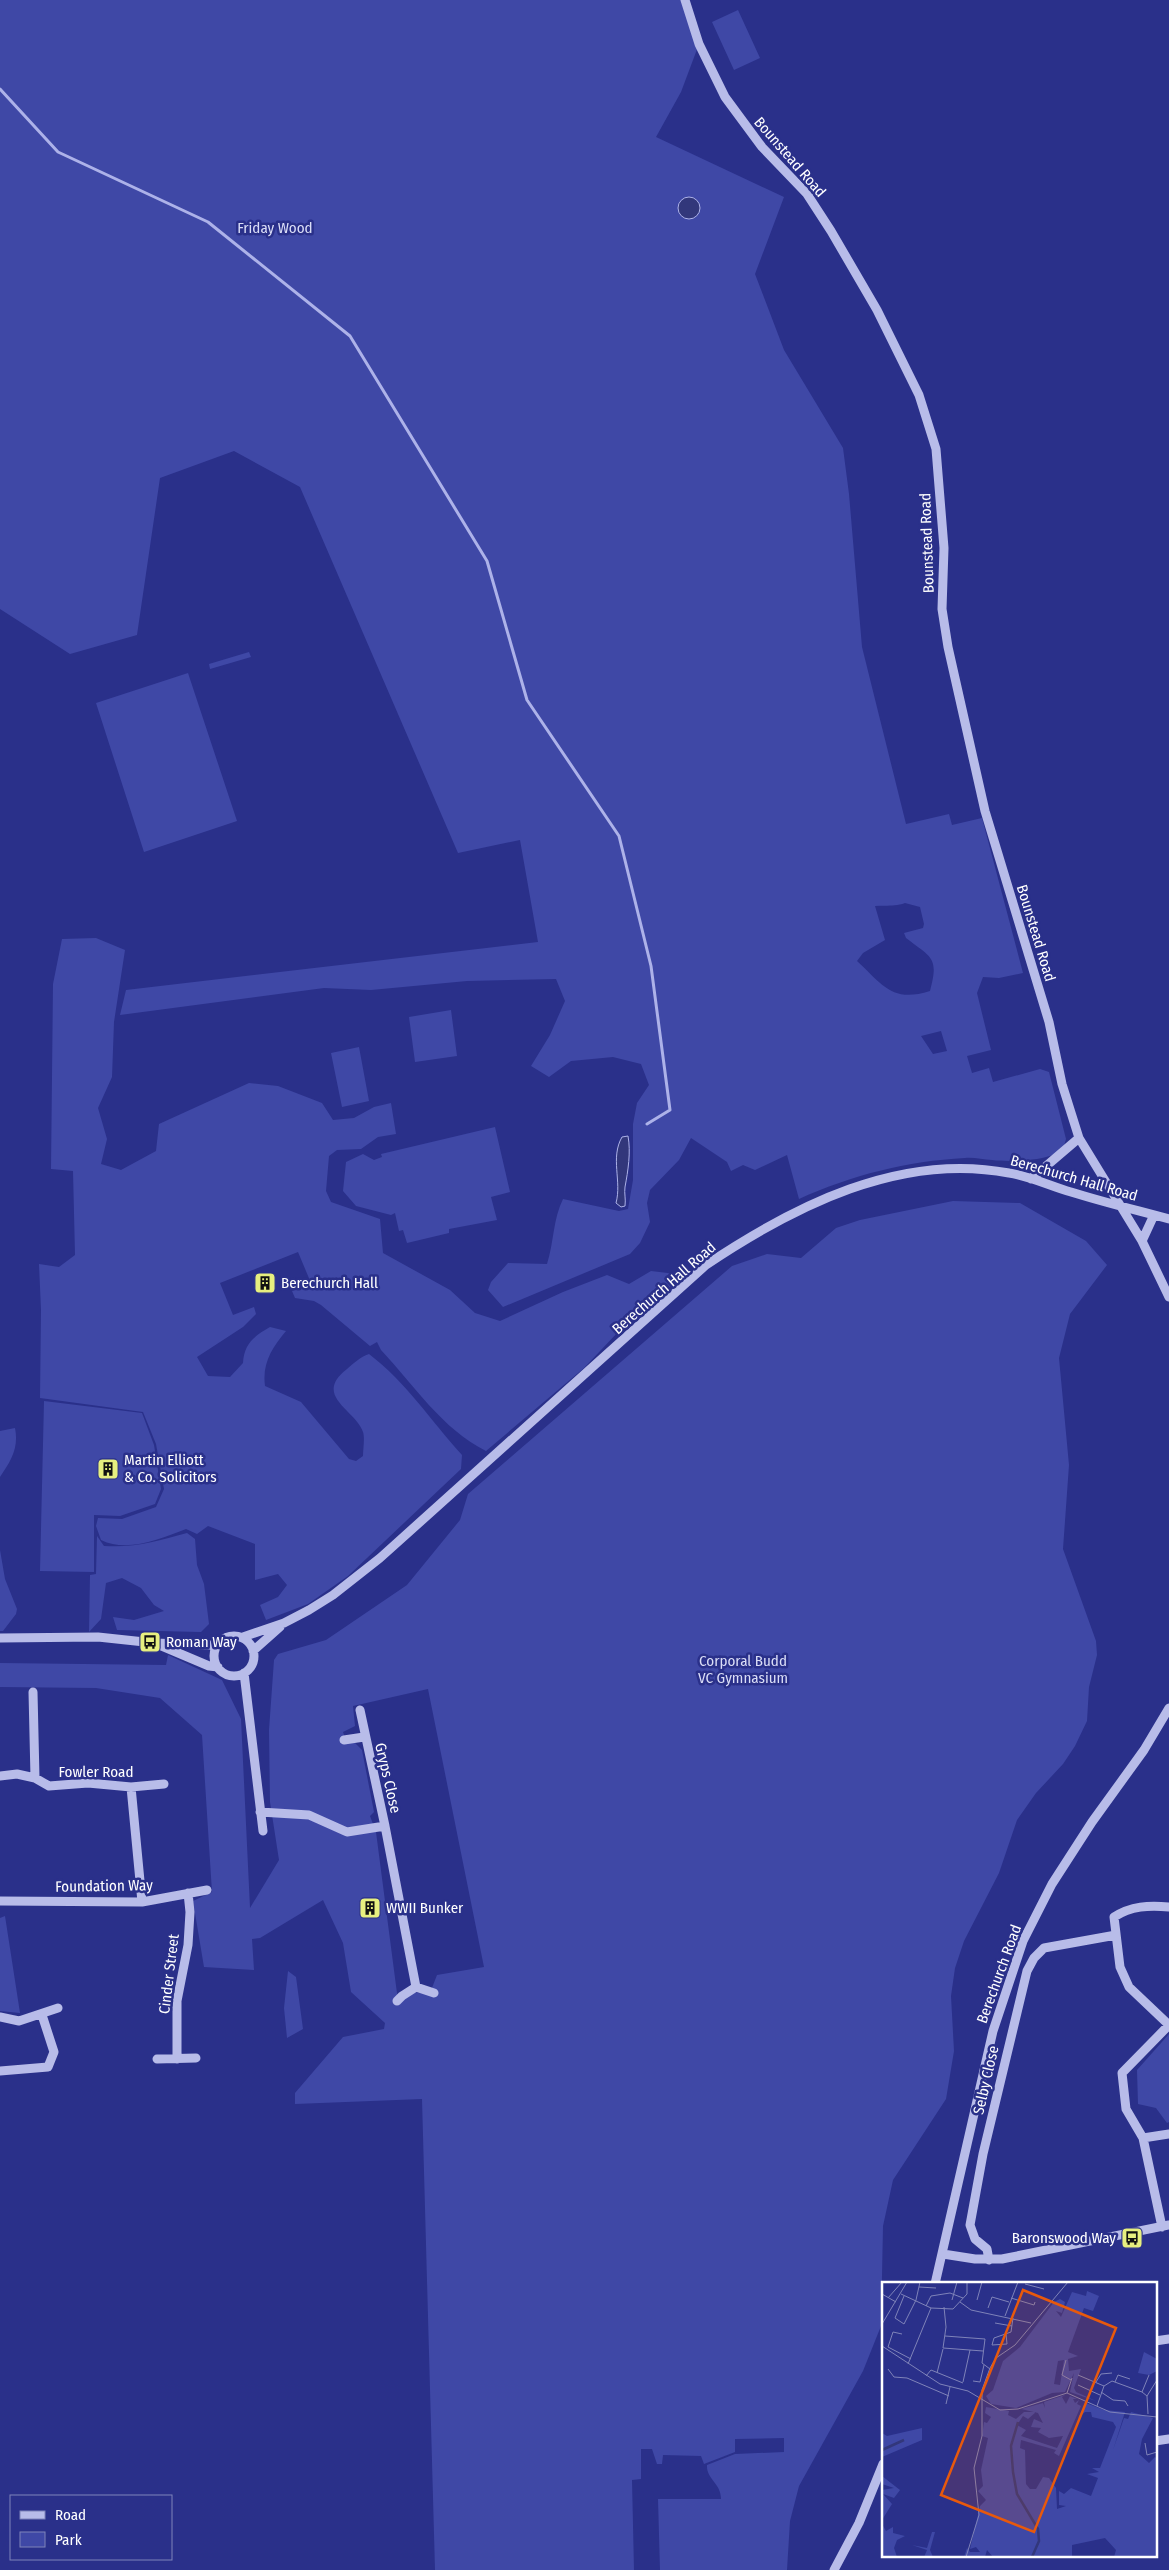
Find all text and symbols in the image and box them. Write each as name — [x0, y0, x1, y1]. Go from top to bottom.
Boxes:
street label: Bounstead Road — [750, 113, 830, 201]
park label: Friday Wood — [237, 219, 313, 237]
street label: Bounstead Road — [916, 493, 938, 593]
street label: Bounstead Road — [1013, 882, 1059, 984]
street label: Berechurch Hall Road — [1008, 1151, 1140, 1205]
street label: Berechurch Hall Road — [608, 1238, 720, 1338]
building icon: Berechurch Hall — [253, 1271, 277, 1295]
place label: Berechurch Hall — [281, 1274, 378, 1292]
place label: Martin Elliott & Co. Solicitors — [124, 1451, 217, 1486]
building icon: Martin Elliott & Co. Solicitors — [96, 1457, 120, 1481]
bus stop icon: Roman Way — [138, 1630, 162, 1654]
place label: Roman Way — [166, 1633, 237, 1651]
park label: Corporal Budd VC Gymnasium — [698, 1652, 788, 1687]
street label: Gryps Close — [371, 1741, 405, 1815]
street label: Fowler Road — [59, 1763, 133, 1781]
street label: Foundation Way — [55, 1876, 153, 1896]
building icon: WWII Bunker — [358, 1896, 382, 1920]
place label: WWII Bunker — [386, 1899, 464, 1917]
street label: Berechurch Road — [973, 1922, 1025, 2026]
street label: Cinder Street — [155, 1933, 183, 2015]
street label: Selby Close — [969, 2044, 1003, 2116]
bus stop icon: Baronswood Way — [1120, 2226, 1144, 2250]
place label: Baronswood Way — [1012, 2229, 1116, 2247]
inset map — [882, 2282, 1156, 2558]
legend — [10, 2495, 172, 2560]
text: Road — [55, 2506, 86, 2524]
text: Park — [55, 2531, 82, 2549]

